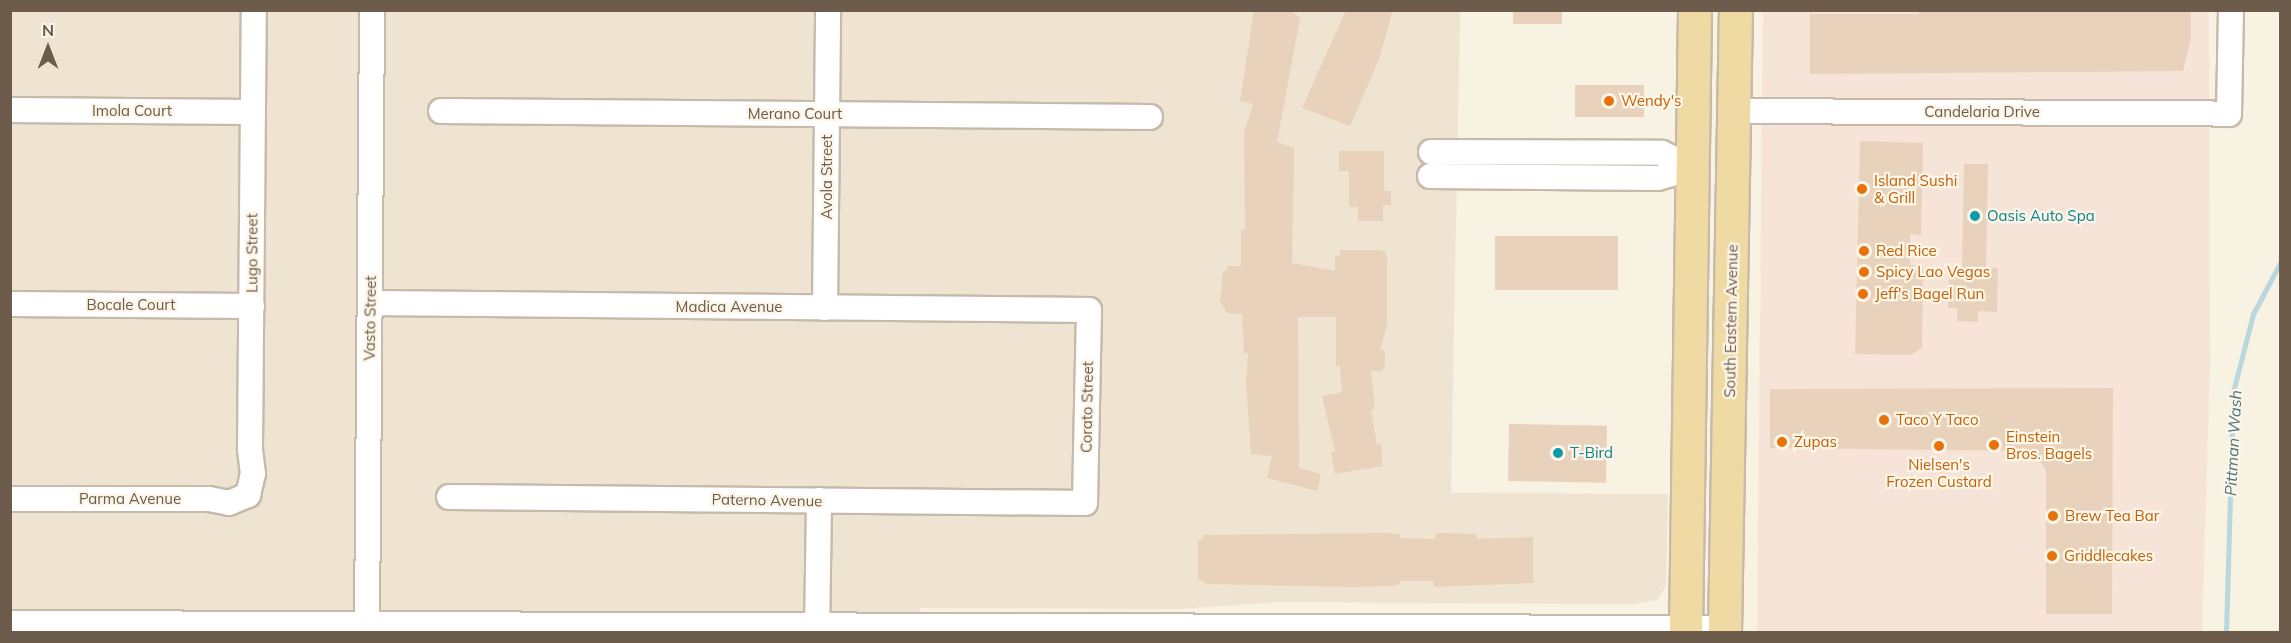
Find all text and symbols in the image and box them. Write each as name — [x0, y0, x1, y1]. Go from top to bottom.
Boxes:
north arrow — [18, 18, 78, 78]
text: N — [42, 20, 54, 40]
place label: Wendy's — [1621, 92, 1681, 110]
marker: Wendy's — [1602, 94, 1616, 108]
street label: Imola Court — [92, 102, 172, 120]
street label: Candelaria Drive — [1924, 103, 2040, 121]
street label: Merano Court — [748, 105, 842, 123]
street label: Avola Street — [818, 134, 836, 220]
place label: Island Sushi & Grill — [1874, 171, 1957, 206]
marker: Island Sushi & Grill — [1855, 182, 1869, 196]
place label: Oasis Auto Spa — [1987, 207, 2095, 225]
marker: Oasis Auto Spa — [1968, 209, 1982, 223]
street label: Lugo Street — [243, 213, 261, 293]
place label: Red Rice — [1876, 242, 1937, 260]
street label: South Eastern Avenue — [1721, 244, 1741, 398]
marker: Red Rice — [1857, 244, 1871, 258]
place label: Spicy Lao Vegas — [1876, 263, 1990, 281]
marker: Spicy Lao Vegas — [1857, 265, 1871, 279]
street label: Vasto Street — [360, 275, 380, 361]
place label: Jeff's Bagel Run — [1875, 285, 1984, 303]
marker: Jeff's Bagel Run — [1856, 287, 1870, 301]
street label: Bocale Court — [87, 296, 175, 314]
street label: Madica Avenue — [676, 298, 782, 316]
street label: Corato Street — [1077, 361, 1097, 453]
water label: Pittman Wash — [2221, 389, 2245, 497]
place label: Taco Y Taco — [1896, 411, 1978, 429]
marker: Taco Y Taco — [1877, 413, 1891, 427]
place label: Einstein Bros. Bagels — [2006, 427, 2092, 462]
place label: Zupas — [1794, 433, 1837, 451]
marker: Zupas — [1775, 435, 1789, 449]
marker: Einstein Bros. Bagels — [1987, 438, 2001, 452]
marker: Nielsen's Frozen Custard — [1932, 439, 1946, 453]
place label: T-Bird — [1570, 444, 1613, 462]
marker: T-Bird — [1551, 446, 1565, 460]
place label: Nielsen's Frozen Custard — [1886, 455, 1992, 490]
street label: Parma Avenue — [79, 490, 181, 508]
street label: Paterno Avenue — [712, 490, 822, 510]
place label: Brew Tea Bar — [2065, 507, 2159, 525]
marker: Brew Tea Bar — [2046, 509, 2060, 523]
place label: Griddlecakes — [2064, 547, 2153, 565]
marker: Griddlecakes — [2045, 549, 2059, 563]

